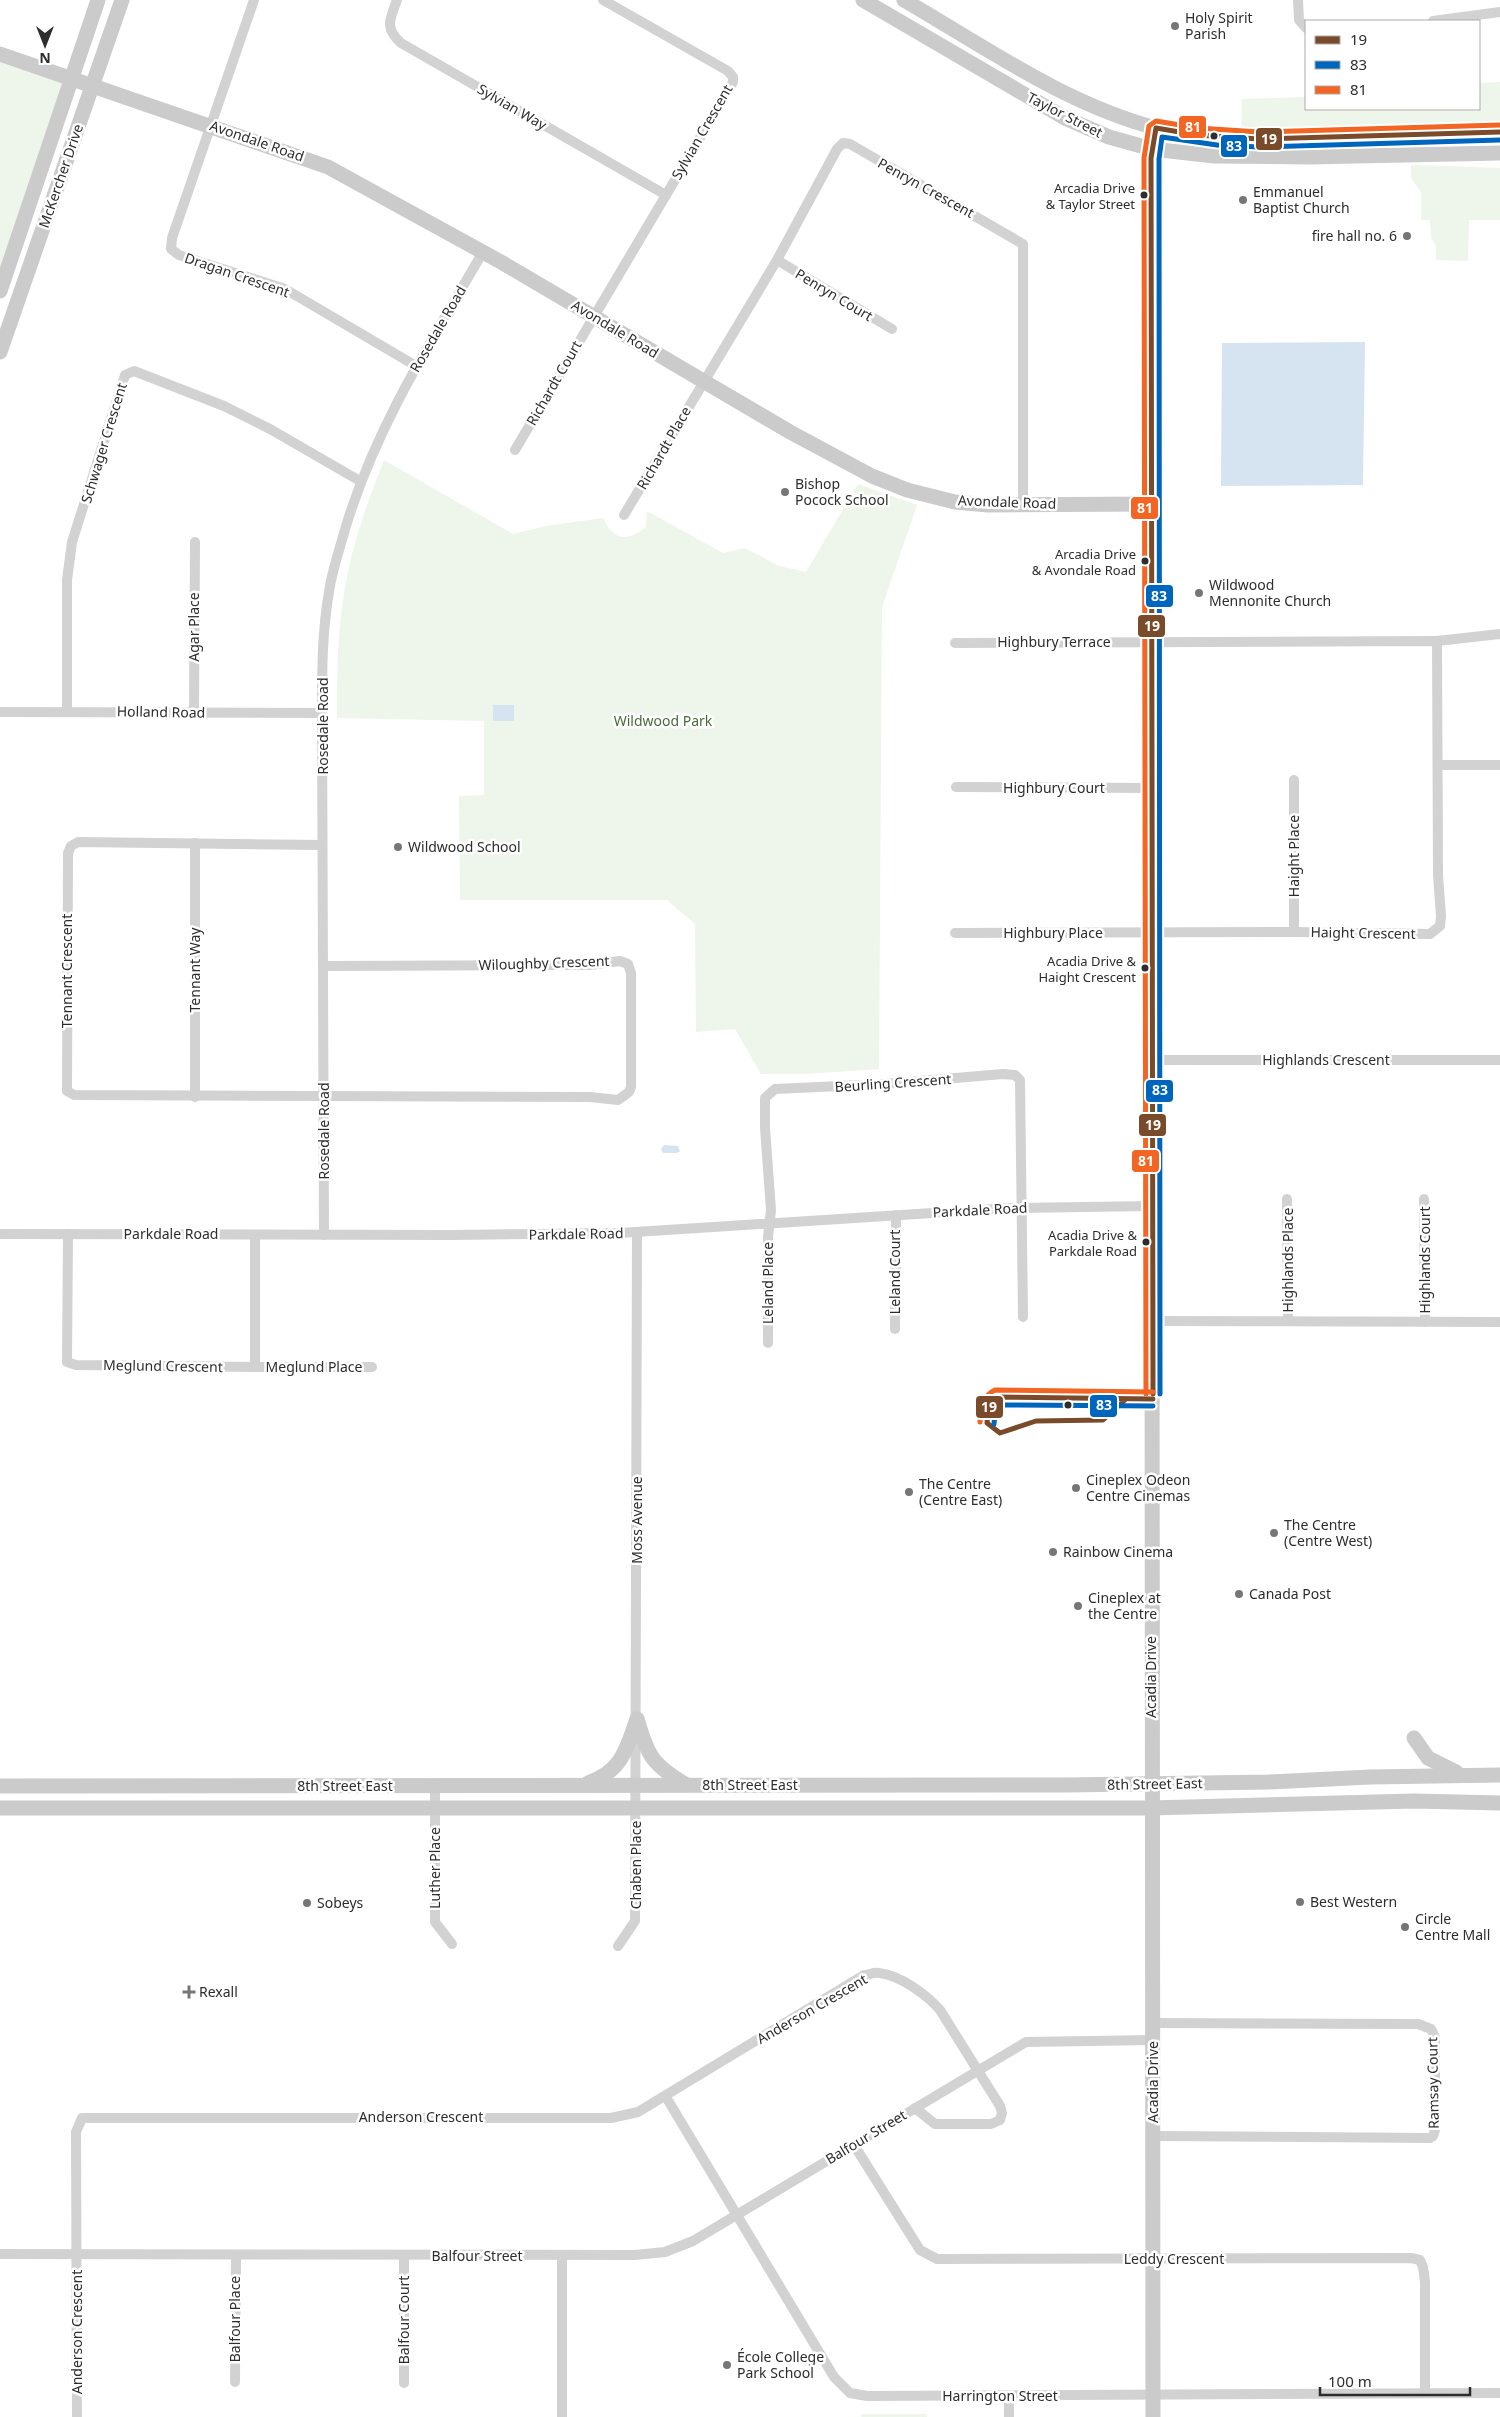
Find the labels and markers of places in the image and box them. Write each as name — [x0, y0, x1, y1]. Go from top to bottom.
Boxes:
place label: Holy Spirit Parish — [1185, 8, 1253, 43]
marker: Holy Spirit Parish — [1169, 20, 1181, 32]
unlabelled marker — [1209, 131, 1219, 141]
place label: Arcadia Drive & Taylor Street — [1046, 179, 1135, 213]
place label: Emmanuel Baptist Church — [1253, 182, 1350, 217]
marker: Arcadia Drive & Taylor Street — [1139, 190, 1149, 200]
marker: Emmanuel Baptist Church — [1237, 194, 1249, 206]
place label: fire hall no. 6 — [1312, 226, 1397, 245]
marker: fire hall no. 6 — [1401, 230, 1413, 242]
place label: Bishop Pocock School — [795, 474, 889, 509]
marker: Bishop Pocock School — [779, 486, 791, 498]
place label: Arcadia Drive & Avondale Road — [1032, 545, 1136, 579]
marker: Arcadia Drive & Avondale Road — [1140, 556, 1150, 566]
place label: Wildwood Mennonite Church — [1209, 575, 1331, 610]
marker: Wildwood Mennonite Church — [1193, 587, 1205, 599]
place label: Wildwood School — [408, 837, 521, 856]
marker: Wildwood School — [392, 841, 404, 853]
place label: Acadia Drive & Haight Crescent — [1038, 952, 1136, 986]
marker: Acadia Drive & Haight Crescent — [1140, 963, 1150, 973]
place label: Acadia Drive & Parkdale Road — [1048, 1226, 1137, 1260]
marker: Acadia Drive & Parkdale Road — [1141, 1237, 1151, 1247]
unlabelled marker — [1063, 1400, 1073, 1410]
place label: Cineplex Odeon Centre Cinemas — [1086, 1470, 1190, 1505]
place label: The Centre (Centre East) — [919, 1474, 1002, 1509]
marker: Cineplex Odeon Centre Cinemas — [1070, 1482, 1082, 1494]
marker: The Centre (Centre East) — [903, 1486, 915, 1498]
place label: The Centre (Centre West) — [1284, 1515, 1372, 1550]
marker: The Centre (Centre West) — [1268, 1527, 1280, 1539]
place label: Rainbow Cinema — [1063, 1542, 1173, 1561]
marker: Rainbow Cinema — [1047, 1546, 1059, 1558]
place label: Canada Post — [1249, 1584, 1331, 1603]
place label: Cineplex at the Centre — [1088, 1588, 1161, 1623]
marker: Canada Post — [1233, 1588, 1245, 1600]
marker: Cineplex at the Centre — [1072, 1600, 1084, 1612]
place label: Best Western — [1310, 1892, 1397, 1911]
place label: Sobeys — [317, 1893, 364, 1912]
marker: Best Western — [1294, 1896, 1306, 1908]
marker: Sobeys — [301, 1897, 313, 1909]
place label: Circle Centre Mall — [1415, 1909, 1490, 1944]
marker: Circle Centre Mall — [1399, 1921, 1411, 1933]
place label: Rexall — [199, 1982, 238, 2001]
marker: Rexall — [183, 1986, 195, 1998]
place label: École College Park School — [737, 2347, 824, 2382]
marker: École College Park School — [721, 2359, 733, 2371]

